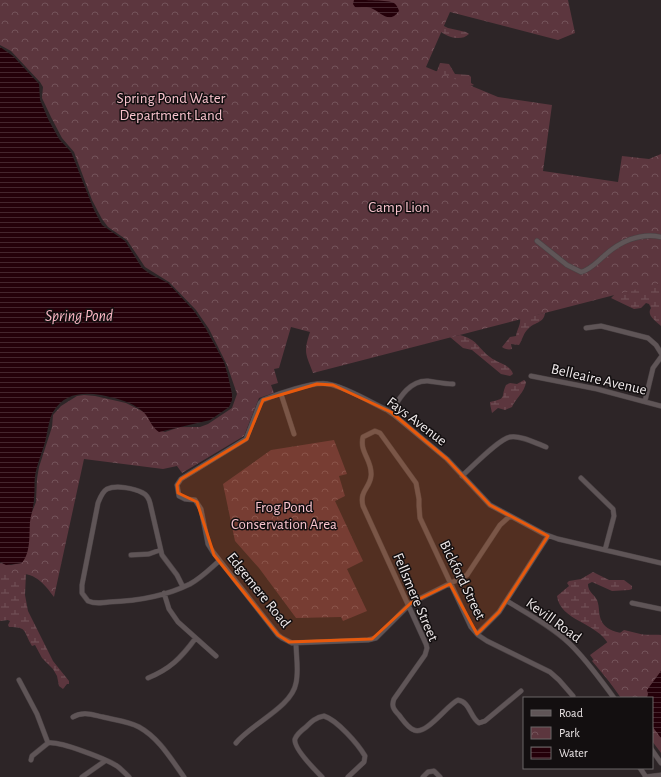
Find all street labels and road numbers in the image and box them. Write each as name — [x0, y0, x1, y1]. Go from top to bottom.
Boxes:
street label: Belleaire Avenue — [550, 361, 648, 398]
street label: Fays Avenue — [384, 394, 450, 449]
street label: Bickford Street — [437, 538, 488, 622]
street label: Edgemere Road — [224, 550, 293, 631]
street label: Fellsmere Street — [390, 551, 441, 644]
street label: Kevill Road — [523, 595, 584, 646]

